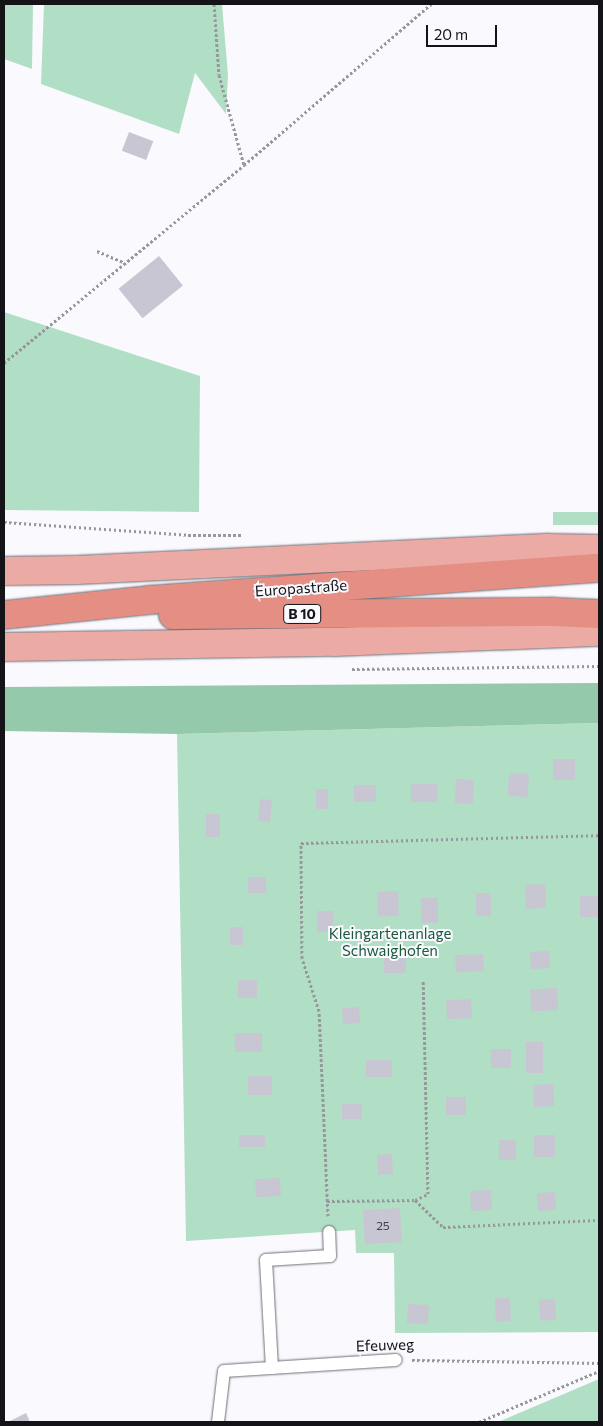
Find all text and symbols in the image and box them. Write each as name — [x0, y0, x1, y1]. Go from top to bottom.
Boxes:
scale bar — [428, 15, 499, 47]
text: 20 m — [434, 25, 468, 43]
street label: Europastraße — [254, 576, 348, 600]
road number: B 10 — [282, 602, 322, 626]
park label: Kleingartenanlage Schwaighofen — [329, 924, 451, 959]
house number: 25 — [376, 1219, 390, 1233]
street label: Efeuweg — [356, 1335, 414, 1355]

